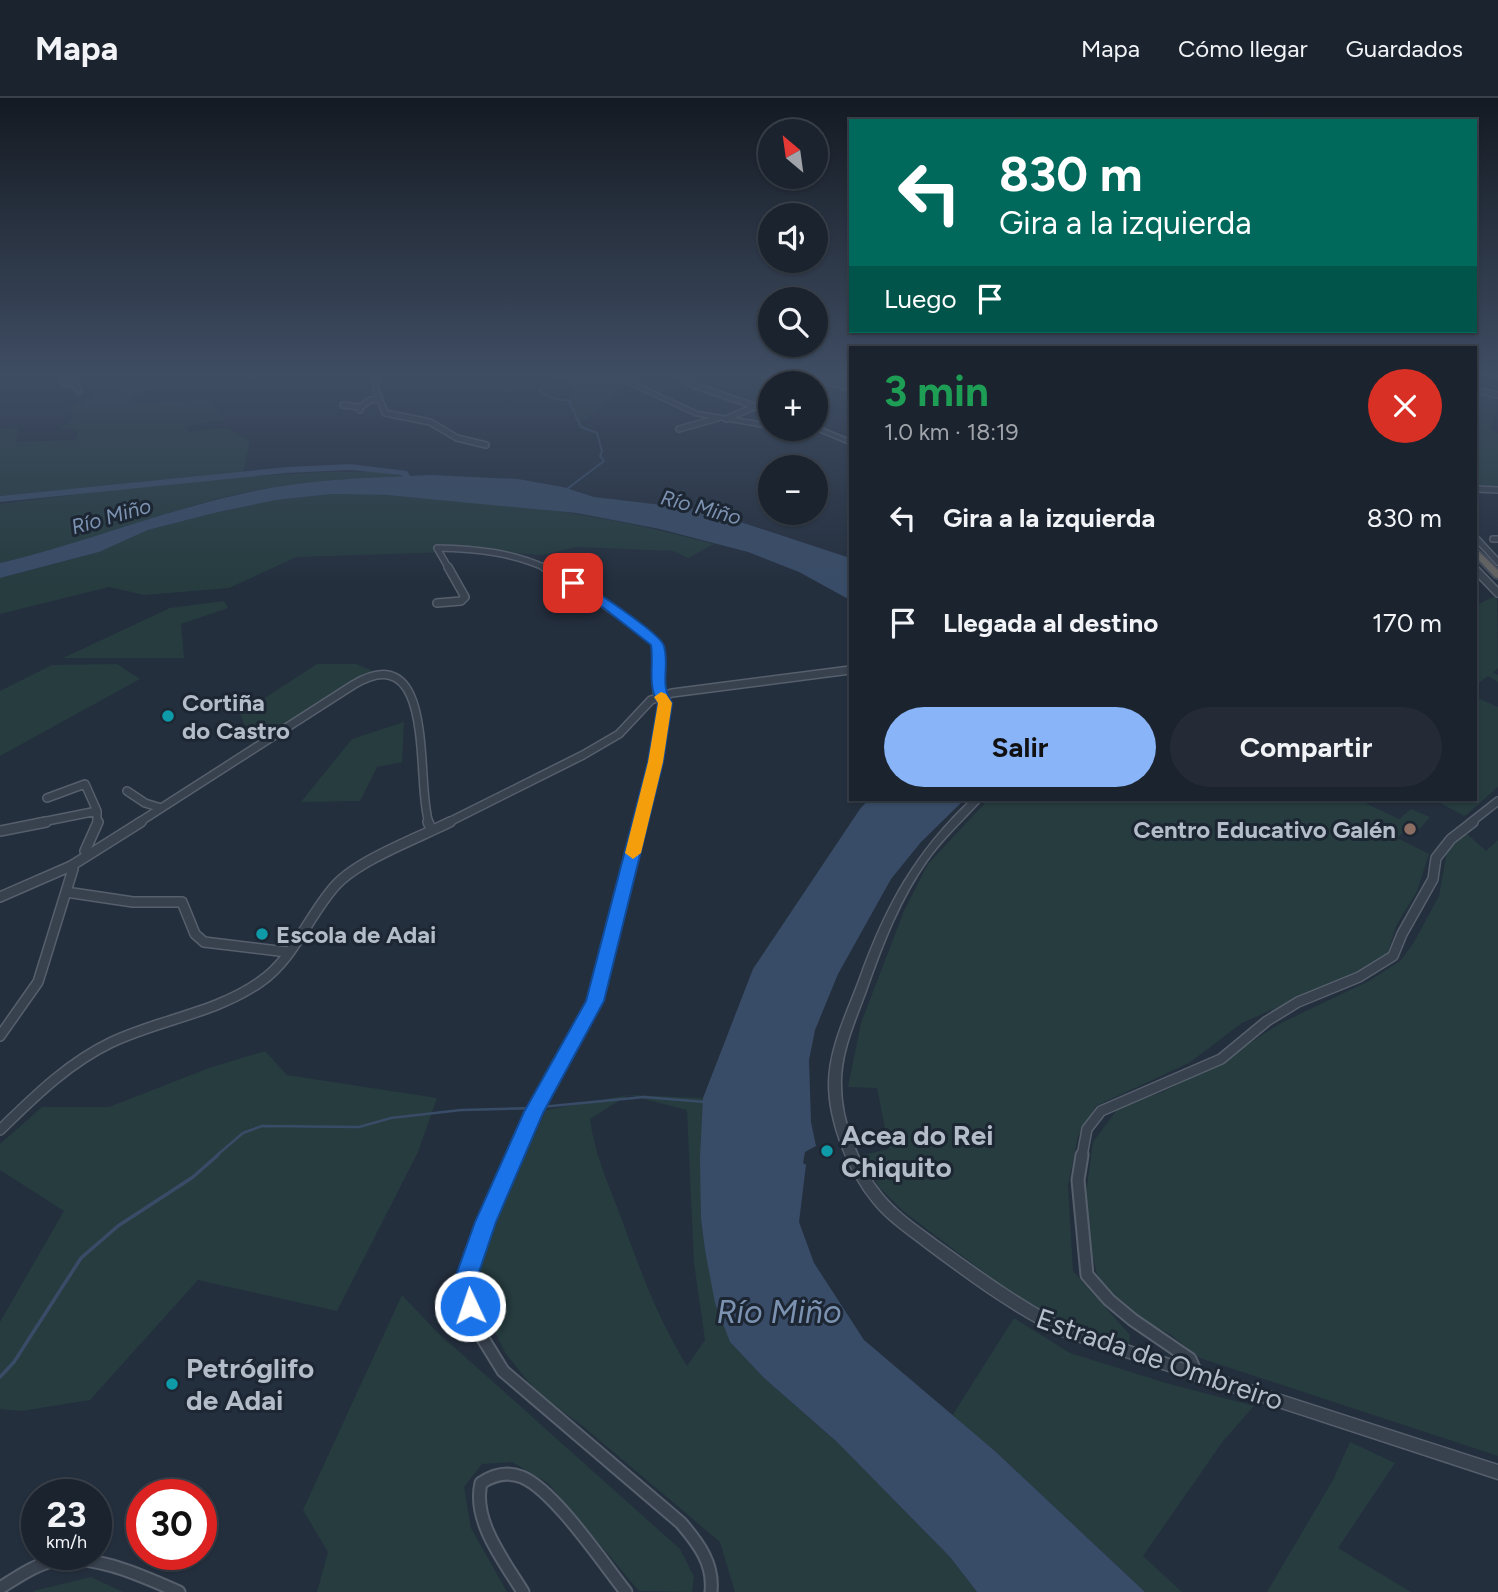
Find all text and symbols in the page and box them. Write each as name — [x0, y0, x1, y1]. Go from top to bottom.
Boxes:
text: Mapa — [35, 29, 118, 68]
text: Mapa — [1081, 34, 1140, 63]
text: Cómo llegar — [1178, 34, 1308, 63]
text: Guardados — [1346, 34, 1463, 63]
north arrow — [758, 119, 828, 189]
map controls — [758, 119, 828, 525]
text: 830 m — [999, 144, 1142, 203]
icon: left — [884, 147, 975, 238]
button: sound — [758, 203, 828, 273]
text: Gira a la izquierda — [999, 204, 1252, 242]
icon: arrive — [971, 280, 1009, 318]
text: Luego — [884, 283, 957, 315]
button: search — [758, 287, 828, 357]
text: 3 min — [884, 366, 989, 417]
button: close — [1368, 369, 1442, 443]
button: + — [758, 371, 828, 441]
text: 1.0 km · 18:19 — [884, 418, 1019, 446]
button: − — [758, 455, 828, 525]
water label: Río Miño — [658, 484, 744, 530]
water label: Río Miño — [68, 493, 154, 539]
icon: left — [884, 499, 922, 537]
text: Gira a la izquierda — [943, 502, 1155, 534]
text: 830 m — [1367, 502, 1442, 534]
pin — [543, 553, 603, 613]
icon: arrive — [554, 564, 592, 602]
icon: arrive — [884, 604, 922, 642]
text: Llegada al destino — [943, 607, 1158, 639]
text: 170 m — [1372, 607, 1442, 639]
place label: Cortiña do Castro — [182, 688, 290, 745]
button: Salir — [884, 707, 1156, 787]
button: Compartir — [1170, 707, 1442, 787]
marker: Cortiña do Castro — [160, 708, 176, 724]
place label: Centro Educativo Galén — [1133, 815, 1396, 844]
marker: Centro Educativo Galén — [1402, 821, 1418, 837]
place label: Escola de Adai — [276, 920, 436, 949]
marker: Escola de Adai — [254, 926, 270, 942]
place label: Acea do Rei Chiquito — [841, 1118, 994, 1184]
marker: Acea do Rei Chiquito — [819, 1143, 835, 1159]
position arrow — [433, 1269, 507, 1343]
water label: Río Miño — [717, 1293, 841, 1331]
street label: Estrada de Ombreiro — [1032, 1301, 1288, 1417]
place label: Petróglifo de Adai — [186, 1351, 314, 1417]
marker: Petróglifo de Adai — [164, 1376, 180, 1392]
speed limit sign: 30 — [126, 1479, 217, 1570]
text: 23 — [47, 1494, 86, 1536]
text: km/h — [46, 1531, 87, 1553]

